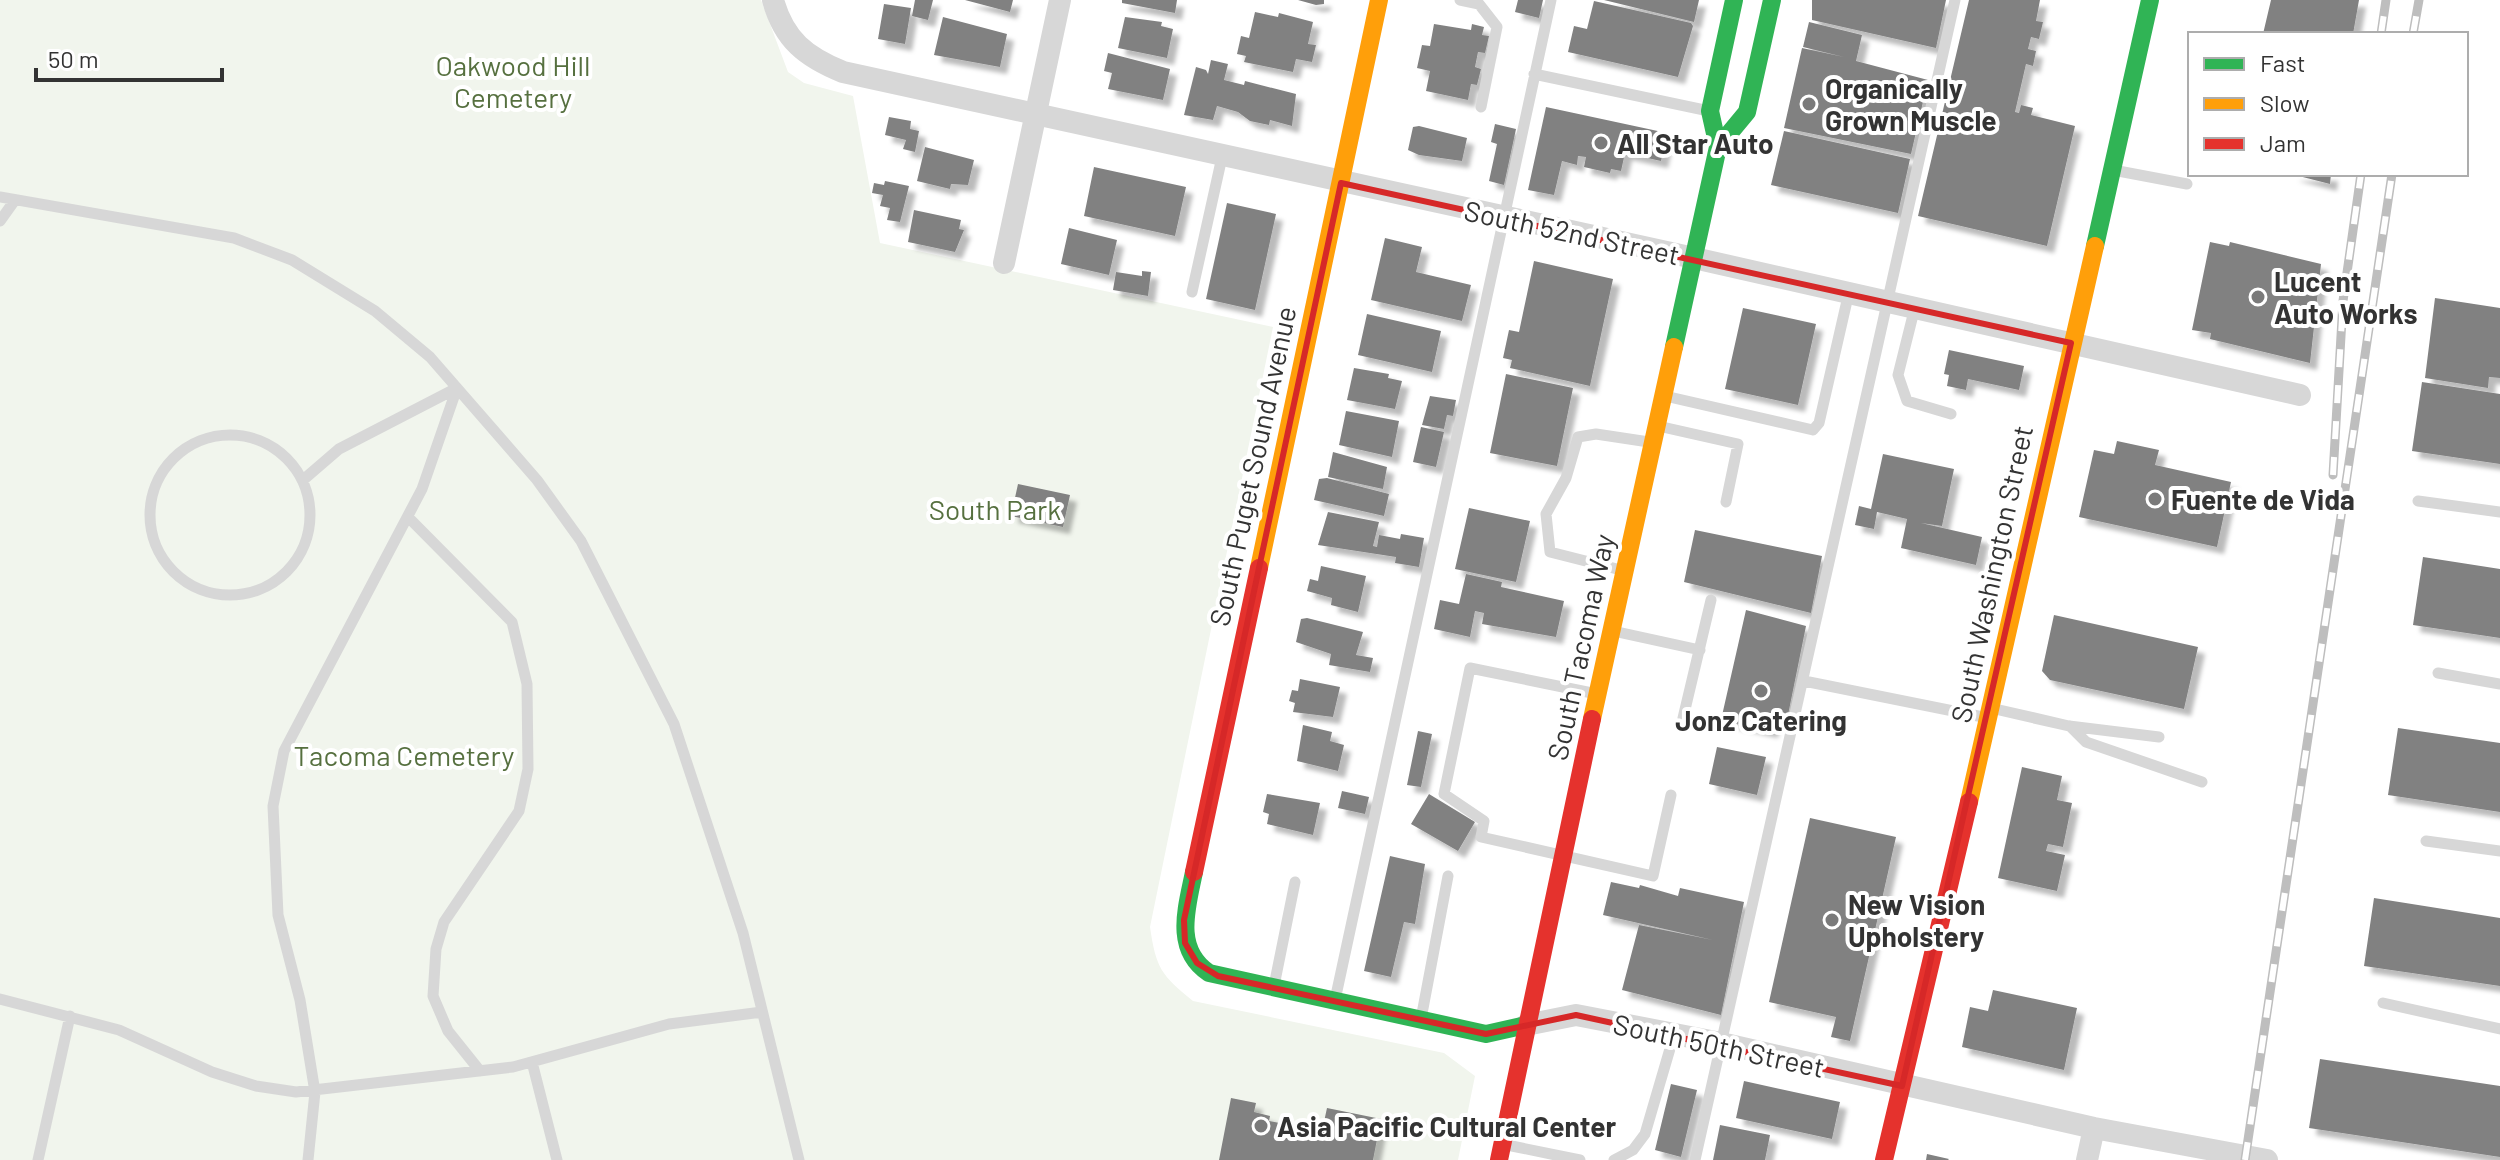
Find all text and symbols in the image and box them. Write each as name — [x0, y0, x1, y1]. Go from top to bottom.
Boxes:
scale bar — [36, 32, 222, 82]
legend — [2188, 32, 2468, 176]
text: 50 m — [48, 44, 99, 73]
park label: Oakwood Hill Cemetery — [435, 48, 591, 114]
text: Fast — [2260, 48, 2305, 77]
place label: Organically Grown Muscle — [1825, 71, 1997, 137]
text: Slow — [2260, 88, 2309, 117]
marker: Organically Grown Muscle — [1800, 95, 1818, 113]
place label: All Star Auto — [1617, 126, 1774, 160]
text: Jam — [2260, 128, 2306, 157]
marker: All Star Auto — [1592, 134, 1610, 152]
street label: South 52nd Street — [1461, 193, 1683, 271]
place label: Lucent Auto Works — [2274, 264, 2418, 330]
marker: Lucent Auto Works — [2249, 288, 2267, 306]
street label: South Puget Sound Avenue — [1201, 303, 1303, 629]
street label: South Washington Street — [1943, 422, 2039, 726]
place label: Fuente de Vida — [2171, 482, 2355, 516]
marker: Fuente de Vida — [2146, 490, 2164, 508]
park label: South Park — [929, 492, 1061, 526]
street label: South Tacoma Way — [1539, 531, 1621, 763]
marker: Jonz Catering — [1752, 682, 1770, 700]
place label: Jonz Catering — [1675, 703, 1847, 737]
park label: Tacoma Cemetery — [294, 738, 514, 772]
place label: New Vision Upholstery — [1848, 887, 1985, 953]
marker: New Vision Upholstery — [1823, 911, 1841, 929]
street label: South 50th Street — [1610, 1006, 1828, 1084]
place label: Asia Pacific Cultural Center — [1277, 1109, 1617, 1143]
marker: Asia Pacific Cultural Center — [1252, 1117, 1270, 1135]

